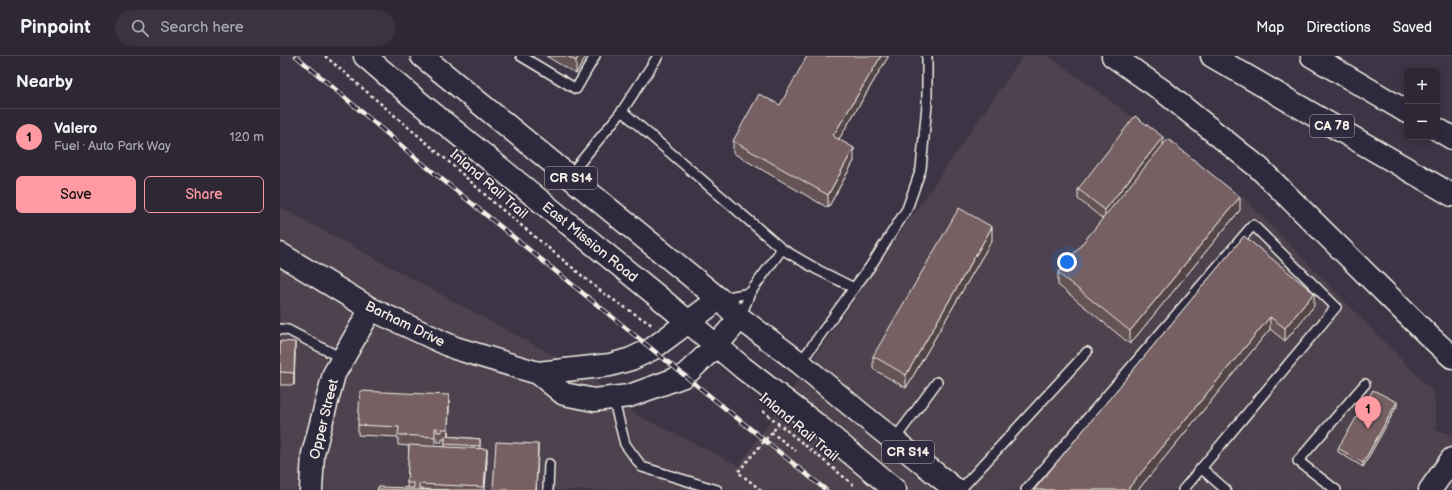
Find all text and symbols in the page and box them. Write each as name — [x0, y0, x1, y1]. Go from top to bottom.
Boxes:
search box — [115, 10, 395, 46]
text: Pinpoint — [20, 16, 91, 39]
icon: search — [129, 17, 151, 39]
text: Search here — [161, 18, 244, 37]
text: Map — [1256, 19, 1284, 36]
text: Directions — [1306, 19, 1371, 36]
text: Saved — [1393, 19, 1432, 36]
map controls — [1404, 68, 1440, 140]
button: + — [1404, 68, 1440, 104]
text: Nearby — [16, 72, 73, 92]
button: − — [1404, 104, 1440, 140]
road number: CA 78 — [1310, 115, 1354, 137]
text: Valero — [54, 119, 97, 138]
text: 1 — [26, 129, 32, 145]
text: 120 m — [229, 129, 264, 145]
text: Fuel · Auto Park Way — [54, 138, 171, 154]
street label: Inland Rail Trail — [447, 146, 531, 222]
road number: CR S14 — [545, 167, 597, 189]
button: Save — [16, 176, 136, 213]
button: Share — [144, 176, 264, 213]
street label: East Mission Road — [539, 198, 641, 286]
your location — [1057, 252, 1077, 272]
street label: Barham Drive — [362, 297, 448, 351]
street label: Opper Street — [306, 376, 342, 461]
street label: Inland Rail Trail — [756, 389, 842, 465]
pin: 1 — [1355, 396, 1381, 429]
road number: CR S14 — [882, 441, 934, 463]

